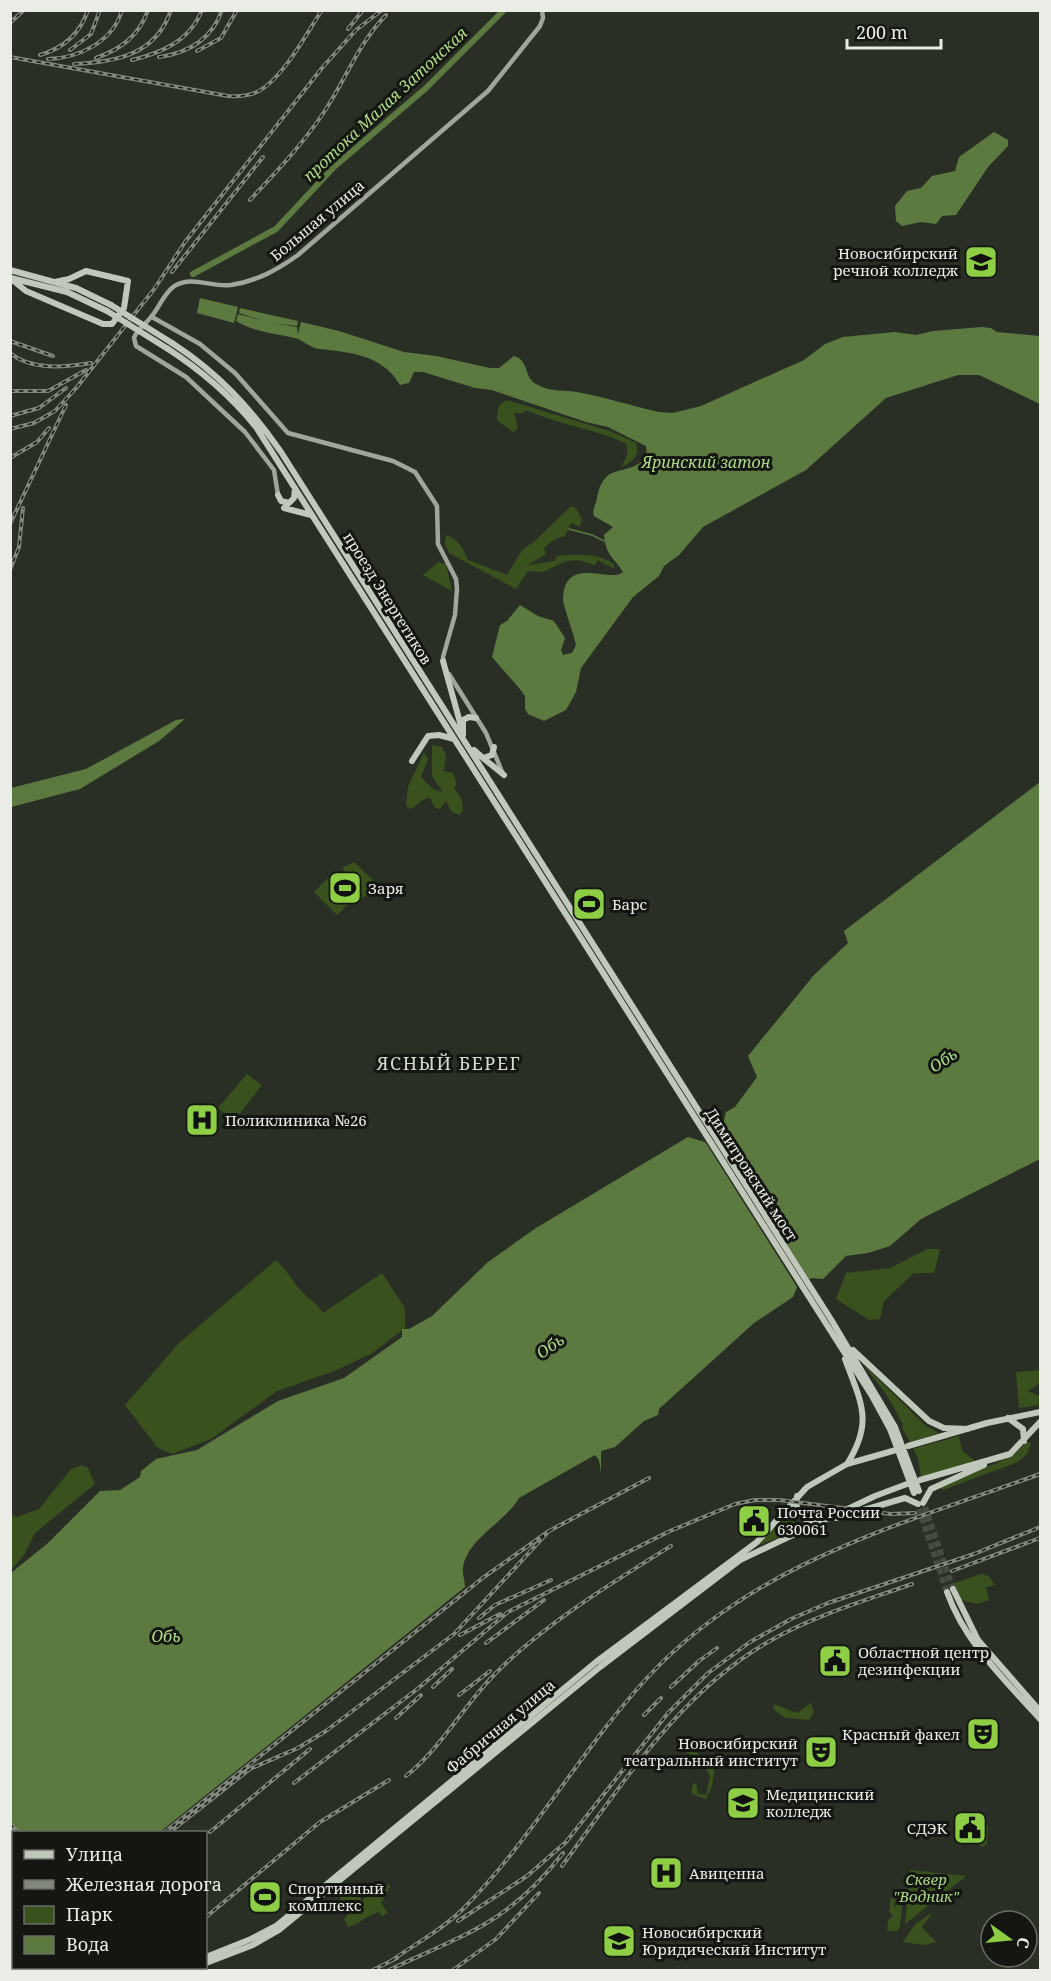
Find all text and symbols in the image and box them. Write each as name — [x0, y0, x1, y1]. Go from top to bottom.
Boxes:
scale bar — [847, 12, 942, 50]
text: 200 m — [856, 20, 908, 44]
water label: протока Малая Затонская — [298, 22, 472, 186]
street label: Большая улица — [266, 175, 368, 265]
place label: Новосибирский речной колледж — [833, 243, 958, 280]
school or university icon: Новосибирский речной колледж — [963, 244, 999, 280]
water label: Яринский затон — [641, 451, 771, 473]
street label: проезд Энергетиков — [339, 528, 437, 668]
sports icon: Заря — [327, 870, 363, 906]
place label: Заря — [368, 878, 404, 898]
sports icon: Барс — [571, 886, 607, 922]
place label: Барс — [612, 894, 647, 914]
water label: Обь — [925, 1043, 961, 1077]
district label: ЯСНЫЙ БЕРЕГ — [376, 1051, 521, 1075]
hospital icon: Поликлиника №26 — [184, 1102, 220, 1138]
street label: Димитровский мост — [701, 1104, 803, 1244]
place label: Поликлиника №26 — [225, 1110, 367, 1130]
water label: Обь — [532, 1329, 568, 1363]
place label: Почта России 630061 — [777, 1502, 880, 1539]
public building icon: Почта России 630061 — [736, 1503, 772, 1539]
water label: Обь — [151, 1625, 181, 1647]
place label: Областной центр дезинфекции — [858, 1642, 989, 1679]
public building icon: Областной центр дезинфекции — [817, 1643, 853, 1679]
street label: Фабричная улица — [441, 1674, 559, 1778]
theatre icon: Красный факел — [965, 1716, 1001, 1752]
place label: Красный факел — [842, 1724, 960, 1744]
place label: Новосибирский театральный институт — [624, 1733, 798, 1770]
theatre icon: Новосибирский театральный институт — [803, 1734, 839, 1770]
place label: Медицинский колледж — [766, 1784, 874, 1821]
school or university icon: Медицинский колледж — [725, 1785, 761, 1821]
public building icon: СДЭК — [952, 1810, 988, 1846]
place label: СДЭК — [907, 1818, 947, 1838]
legend — [12, 1831, 207, 1969]
text: Улица — [66, 1842, 123, 1866]
hospital icon: Авиценна — [648, 1855, 684, 1891]
place label: Авиценна — [689, 1863, 765, 1883]
park label: Сквер "Водник" — [893, 1869, 960, 1906]
text: Железная дорога — [65, 1872, 222, 1896]
place label: Спортивный комплекс — [288, 1878, 384, 1915]
sports icon: Спортивный комплекс — [247, 1879, 283, 1915]
text: Парк — [66, 1902, 113, 1926]
north arrow — [979, 1909, 1039, 1969]
place label: Новосибирский Юридический Институт — [642, 1922, 826, 1959]
school or university icon: Новосибирский Юридический Институт — [601, 1923, 637, 1959]
text: Вода — [66, 1932, 110, 1956]
text: С — [1012, 1935, 1035, 1951]

